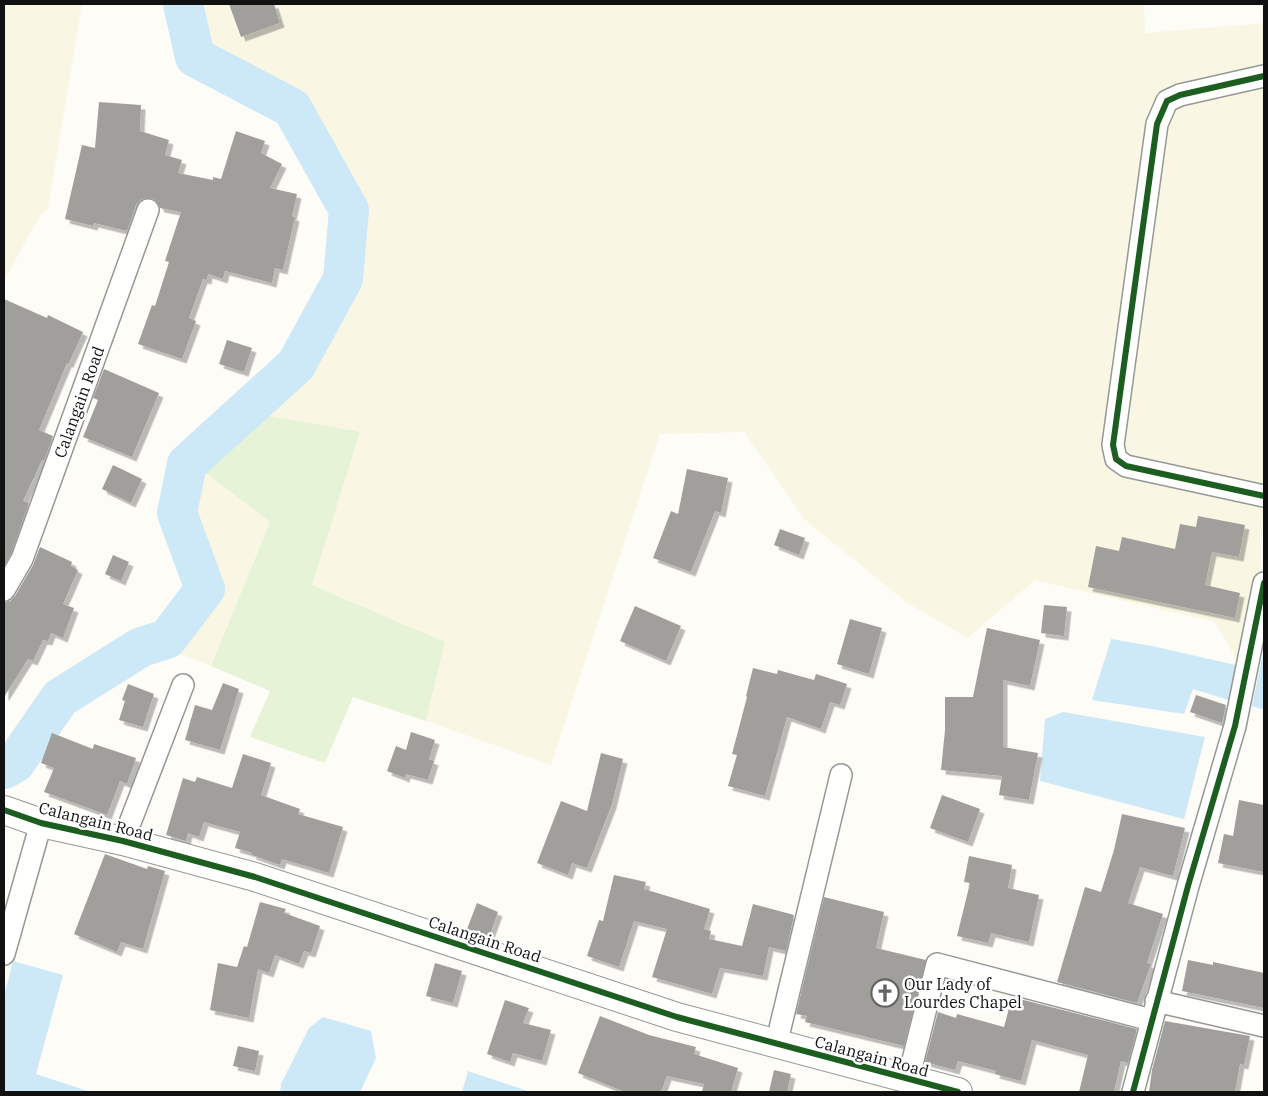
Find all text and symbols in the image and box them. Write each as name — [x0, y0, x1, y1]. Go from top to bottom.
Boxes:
street label: Calangain Road — [50, 343, 109, 461]
street label: Calangain Road — [37, 797, 156, 845]
street label: Calangain Road — [426, 911, 544, 967]
place label: Our Lady of Lourdes Chapel — [904, 974, 1022, 1012]
church icon: Our Lady of Lourdes Chapel — [870, 978, 900, 1008]
street label: Calangain Road — [813, 1031, 931, 1081]

